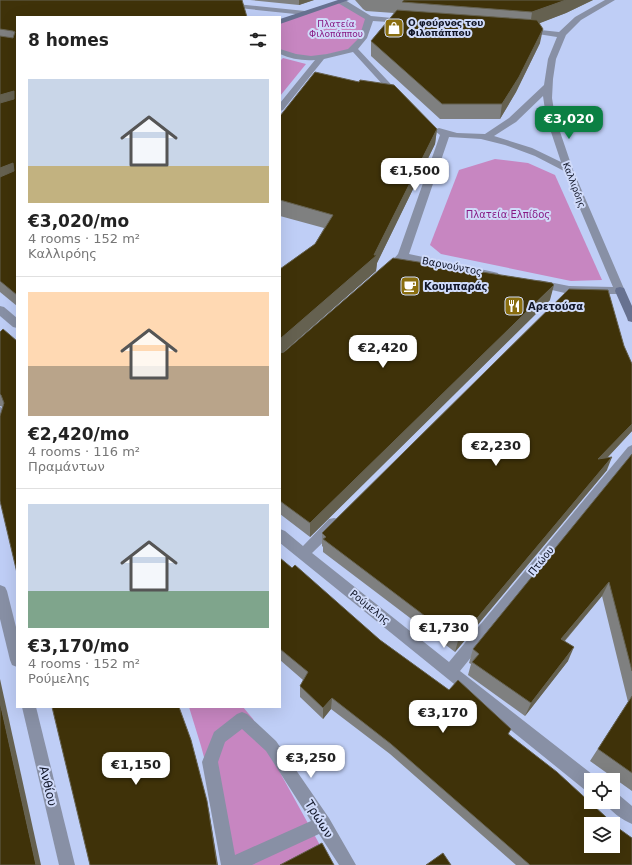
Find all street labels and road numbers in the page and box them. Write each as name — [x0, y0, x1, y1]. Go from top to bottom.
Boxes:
street label: Καλλιρόης — [561, 161, 587, 209]
street label: Βαρνούντος — [421, 255, 483, 277]
street label: Πτώου — [526, 544, 556, 578]
street label: Ρούμελης — [348, 588, 392, 626]
street label: Ανθίου — [36, 765, 60, 807]
street label: Τρώων — [301, 797, 336, 841]

